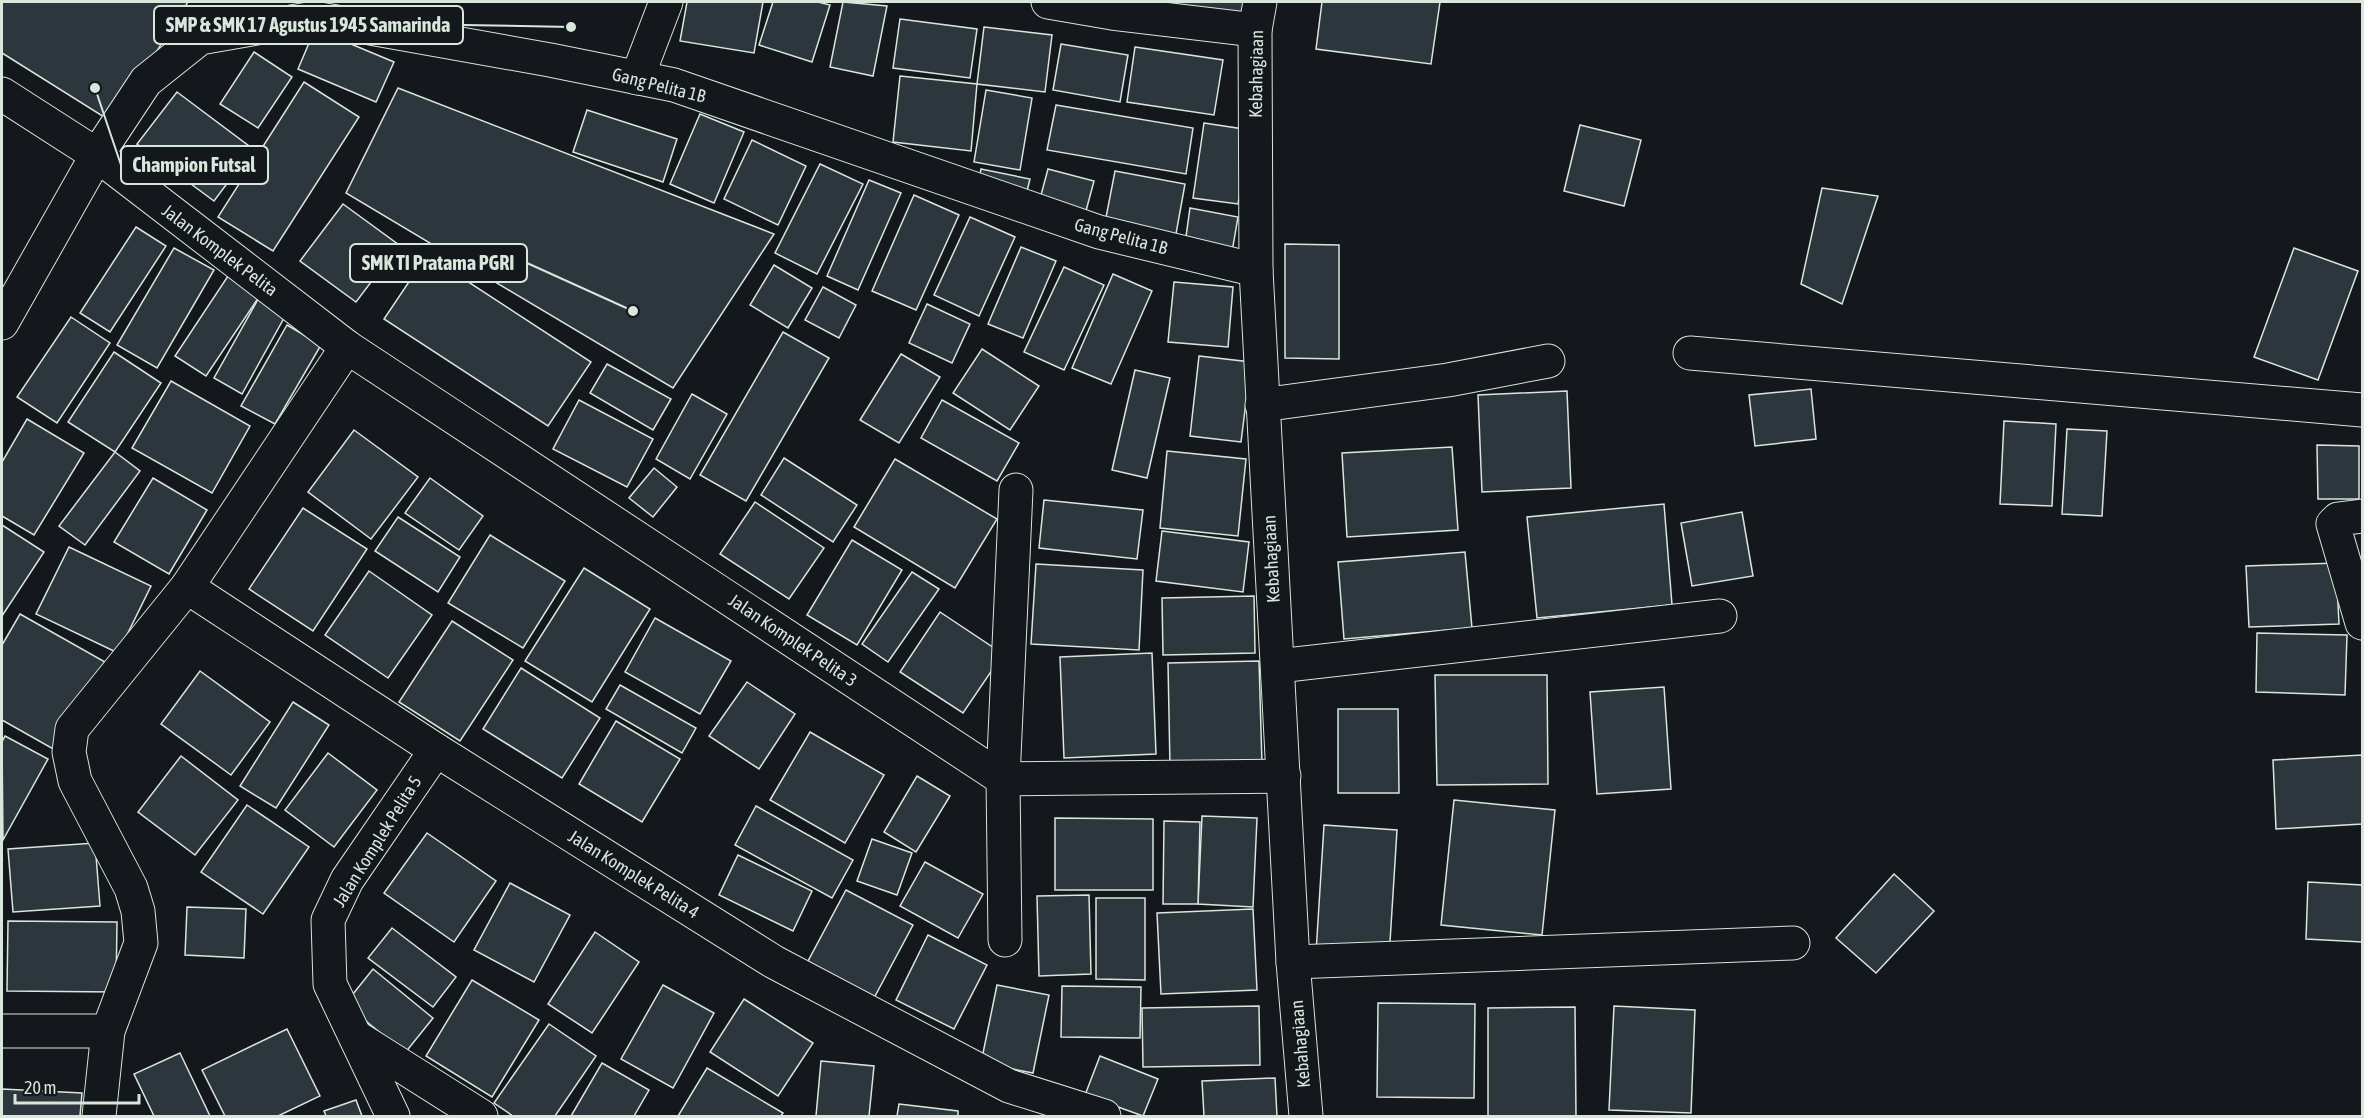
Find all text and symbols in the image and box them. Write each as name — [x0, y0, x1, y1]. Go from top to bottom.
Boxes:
callout: SMP & SMK 17 Agustus 1945 Samarinda — [154, 6, 463, 44]
text: SMP & SMK 17 Agustus 1945 Samarinda — [166, 13, 450, 36]
street label: Kebahagiaan — [1245, 30, 1267, 118]
street label: Gang Pelita 1B — [610, 63, 708, 107]
callout: Champion Futsal — [121, 146, 268, 184]
text: Champion Futsal — [132, 153, 256, 176]
street label: Jalan Komplek Pelita — [158, 200, 282, 300]
street label: Gang Pelita 1B — [1072, 213, 1170, 259]
callout: SMK TI Pratama PGRI — [350, 244, 527, 282]
text: SMK TI Pratama PGRI — [362, 251, 514, 274]
street label: Kebahagiaan — [1258, 515, 1284, 603]
street label: Jalan Komplek Pelita 3 — [725, 589, 861, 691]
street label: Jalan Komplek Pelita 5 — [328, 772, 426, 910]
street label: Jalan Komplek Pelita 4 — [565, 825, 703, 923]
street label: Kebahagiaan — [1286, 999, 1314, 1089]
scale bar — [15, 1067, 140, 1105]
text: 20 m — [24, 1077, 56, 1098]

